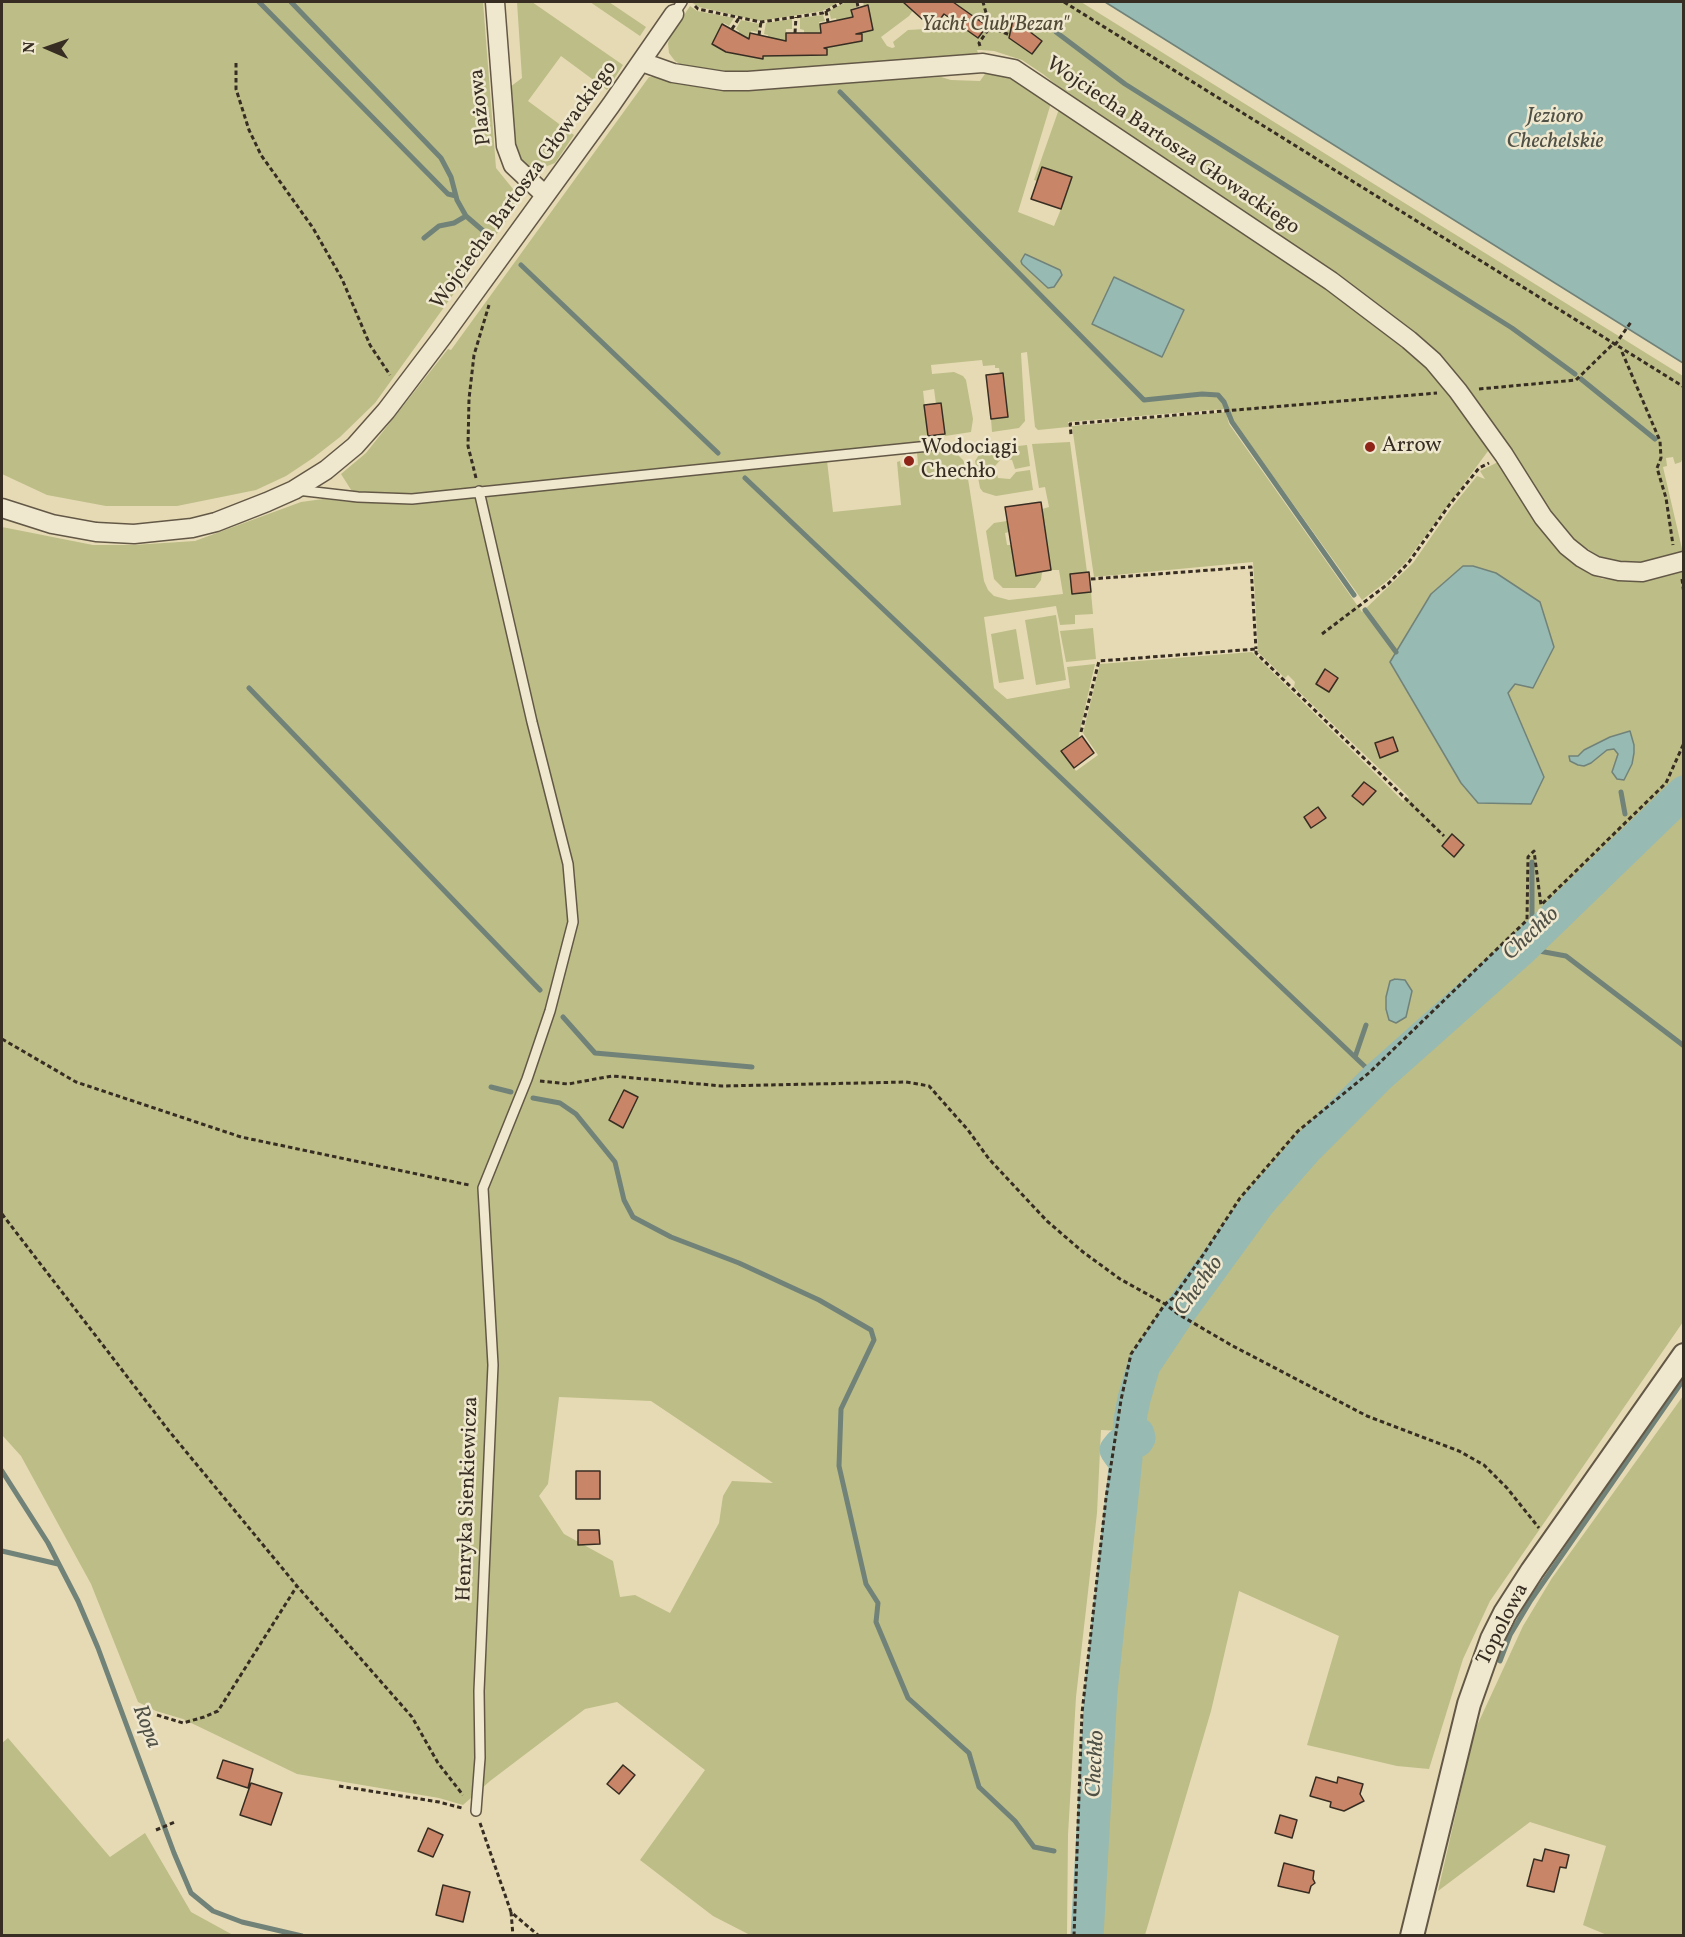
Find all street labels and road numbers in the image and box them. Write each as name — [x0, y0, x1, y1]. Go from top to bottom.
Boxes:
street label: Wojciecha Bartosza Głowackiego — [1040, 52, 1304, 242]
street label: Wojciecha Bartosza Głowackiego — [426, 57, 624, 315]
street label: Plażowa — [465, 67, 499, 147]
street label: Henryka Sienkiewicza — [453, 1396, 485, 1602]
street label: Topolowa — [1473, 1580, 1535, 1670]

